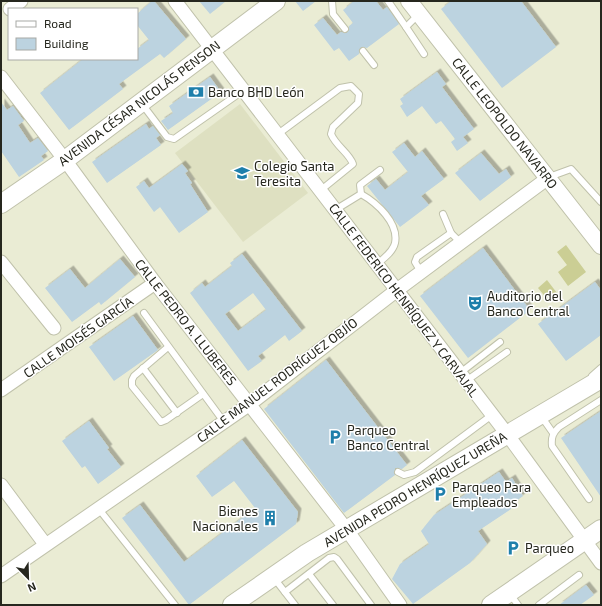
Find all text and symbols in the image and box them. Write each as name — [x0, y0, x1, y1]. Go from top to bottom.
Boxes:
legend — [8, 8, 138, 60]
text: Road — [44, 16, 72, 30]
text: Building — [44, 36, 89, 50]
street label: AVENIDA CÉSAR NICOLÁS PENSON — [54, 36, 223, 169]
street label: CALLE LEOPOLDO NAVARRO — [449, 54, 561, 192]
bank icon: Banco BHD León — [187, 83, 205, 101]
place label: Banco BHD León — [208, 84, 304, 100]
place label: Colegio Santa Teresita — [254, 158, 334, 189]
school or university icon: Colegio Santa Teresita — [233, 164, 251, 182]
street label: CALLE FEDERICO HENRÍQUEZ Y CARVAJAL — [326, 199, 483, 400]
street label: CALLE PEDRO A. LLUBERES — [132, 256, 240, 388]
place label: Auditorio del Banco Central — [487, 288, 570, 319]
street label: CALLE MOISÉS GARCÍA — [19, 292, 136, 381]
theatre icon: Auditorio del Banco Central — [466, 294, 484, 312]
street label: CALLE MANUEL RODRÍGUEZ OBJÍO — [193, 313, 361, 446]
place label: Parqueo Banco Central — [347, 422, 430, 453]
street label: AVENIDA PEDRO HENRÍQUEZ UREÑA — [320, 427, 509, 550]
parking icon: Parqueo Banco Central — [326, 428, 344, 446]
place label: Parqueo Para Empleados — [452, 479, 531, 510]
parking icon: Parqueo Para Empleados — [431, 485, 449, 503]
place label: Bienes Nacionales — [193, 503, 258, 534]
building icon: Bienes Nacionales — [261, 509, 279, 527]
parking icon: Parqueo — [504, 539, 522, 557]
place label: Parqueo — [525, 540, 574, 556]
north arrow — [8, 558, 48, 598]
text: N — [26, 580, 38, 595]

